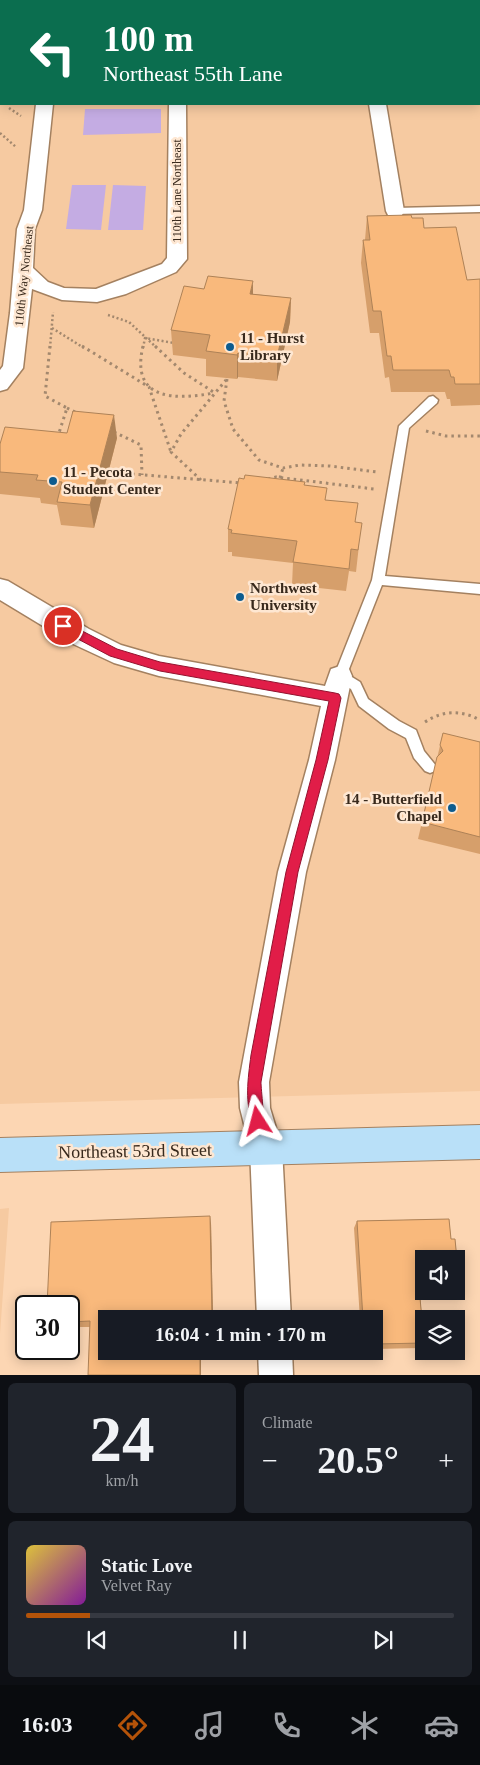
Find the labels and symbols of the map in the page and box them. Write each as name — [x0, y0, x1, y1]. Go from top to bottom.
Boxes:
street label: 110th Lane Northeast — [170, 139, 184, 243]
street label: 110th Way Northeast — [12, 224, 36, 327]
place label: 11 - Hurst Library — [240, 330, 304, 363]
marker: 11 - Hurst Library — [224, 341, 236, 353]
place label: 11 - Pecota Student Center — [63, 464, 161, 497]
marker: 11 - Pecota Student Center — [47, 475, 59, 487]
place label: Northwest University — [250, 580, 317, 613]
marker: Northwest University — [234, 591, 246, 603]
pin — [42, 605, 84, 647]
place label: 14 - Butterfield Chapel — [345, 791, 443, 824]
marker: 14 - Butterfield Chapel — [446, 802, 458, 814]
position arrow — [231, 1094, 283, 1146]
street label: Northeast 53rd Street — [58, 1140, 212, 1162]
speed limit sign: 30 — [15, 1295, 80, 1360]

